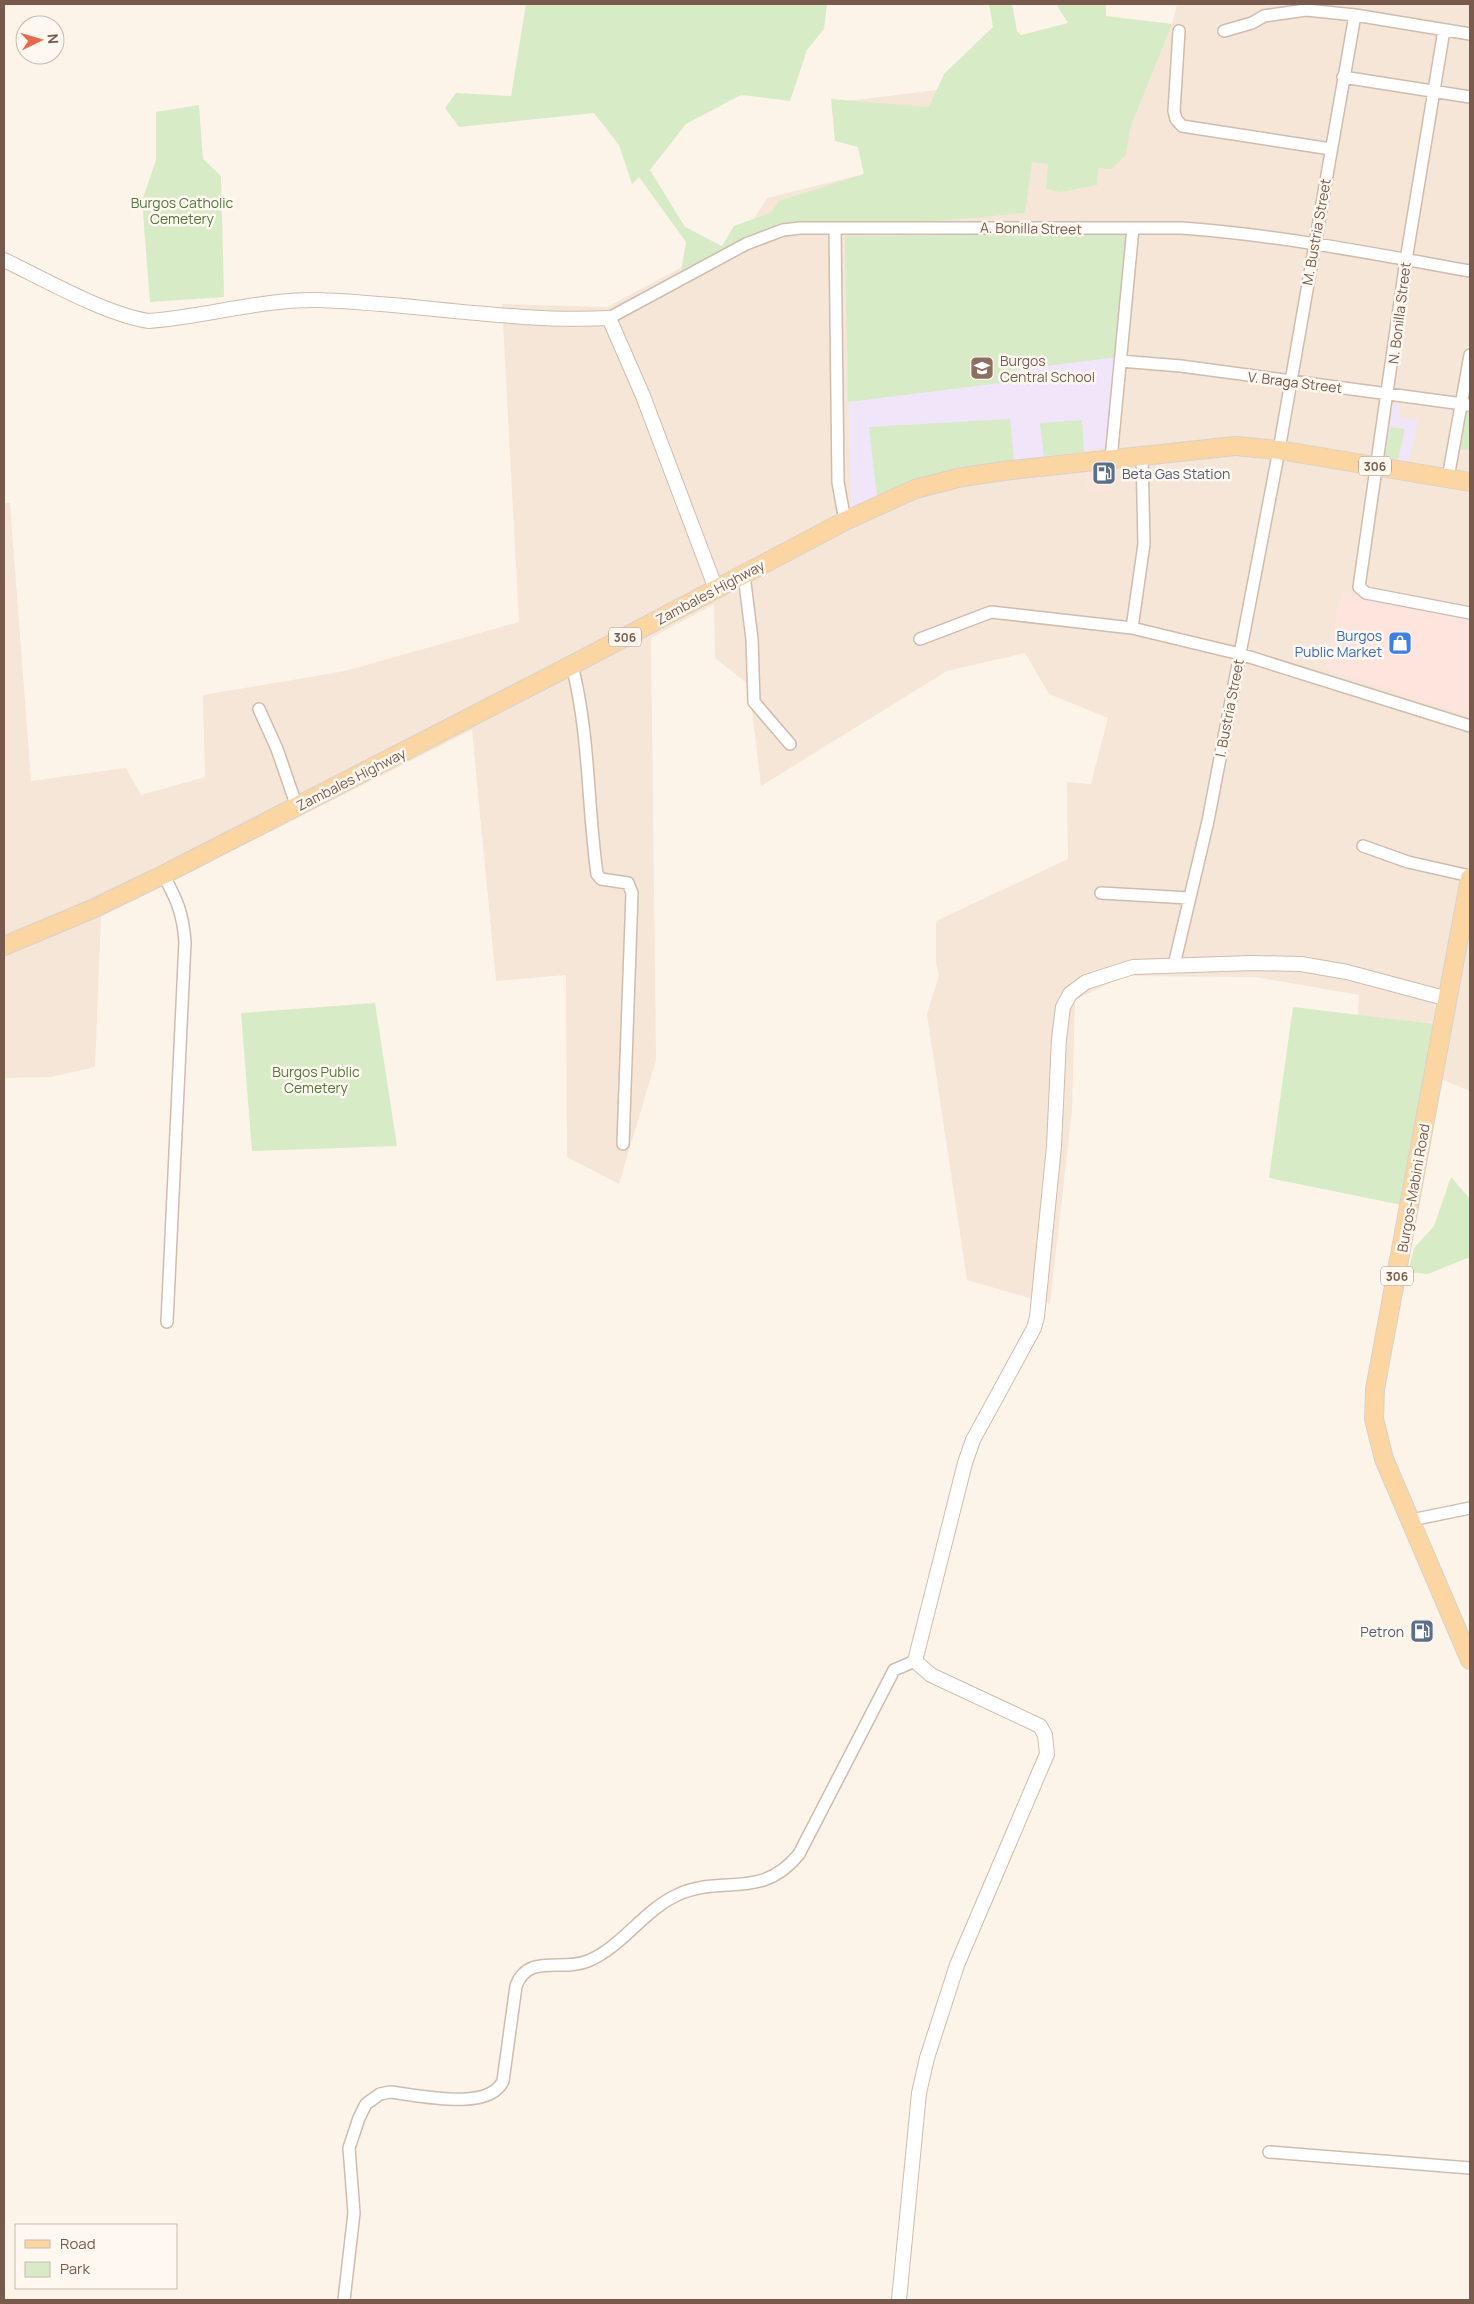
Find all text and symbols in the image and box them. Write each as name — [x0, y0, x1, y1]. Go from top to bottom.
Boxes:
north arrow — [15, 15, 65, 65]
text: N — [44, 33, 63, 45]
street label: M. Bustria Street — [1297, 177, 1335, 287]
park label: Burgos Catholic Cemetery — [131, 193, 234, 228]
street label: A. Bonilla Street — [980, 218, 1082, 238]
street label: N. Bonilla Street — [1383, 261, 1415, 365]
place label: Burgos Central School — [1000, 351, 1095, 386]
school or university icon: Burgos Central School — [969, 355, 995, 381]
street label: V. Braga Street — [1247, 367, 1344, 397]
road number: 306 — [1359, 456, 1391, 476]
fuel station icon: Beta Gas Station — [1091, 460, 1117, 486]
place label: Beta Gas Station — [1122, 464, 1230, 483]
street label: Zambales Highway — [652, 555, 768, 629]
place label: Burgos Public Market — [1295, 626, 1382, 661]
road number: 306 — [609, 628, 641, 646]
shop icon: Burgos Public Market — [1387, 630, 1413, 656]
street label: I. Bustria Street — [1210, 657, 1248, 759]
street label: Zambales Highway — [293, 743, 410, 815]
park label: Burgos Public Cemetery — [272, 1062, 360, 1097]
street label: Burgos-Mabini Road — [1392, 1122, 1434, 1254]
road number: 306 — [1381, 1266, 1413, 1285]
fuel station icon: Petron — [1409, 1618, 1435, 1644]
place label: Petron — [1360, 1622, 1404, 1641]
legend — [15, 2224, 178, 2289]
text: Road — [60, 2233, 96, 2254]
text: Park — [60, 2258, 90, 2279]

